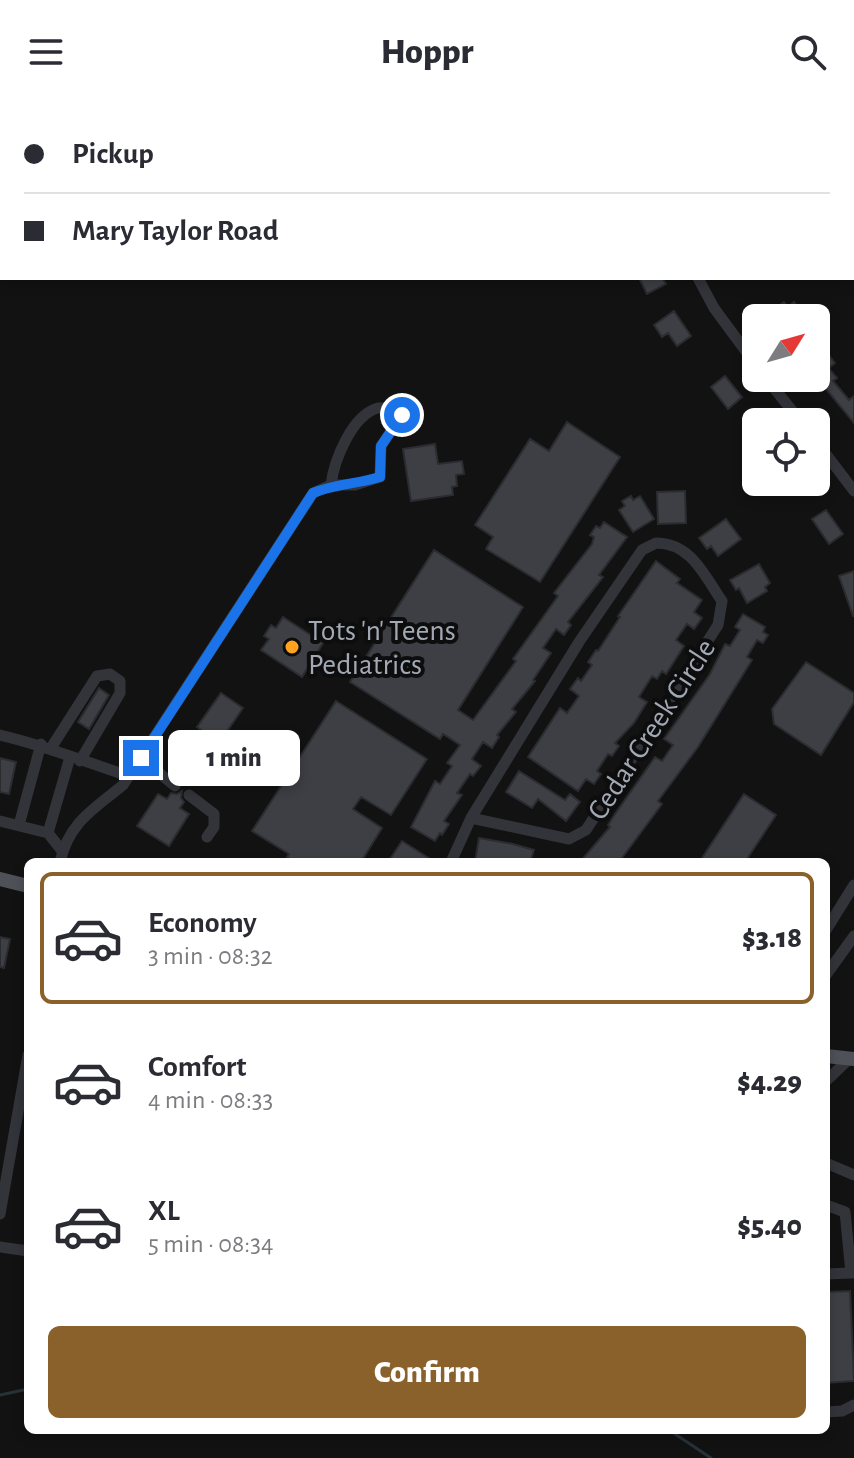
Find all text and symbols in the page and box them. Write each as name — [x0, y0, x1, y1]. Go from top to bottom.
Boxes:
icon: menu — [24, 30, 68, 74]
icon: search — [786, 30, 830, 74]
text: Hoppr — [381, 34, 473, 70]
text: Pickup — [72, 139, 154, 169]
text: Mary Taylor Road — [72, 216, 279, 246]
north arrow — [742, 304, 830, 392]
map controls — [742, 304, 830, 496]
route start — [384, 397, 420, 433]
button: locate — [742, 408, 830, 496]
place label: Tots 'n' Teens Pediatrics — [308, 616, 456, 680]
street label: Cedar Creek Circle — [582, 634, 721, 825]
marker: Tots 'n' Teens Pediatrics — [283, 638, 301, 656]
callout: 1 min — [169, 730, 301, 786]
route end — [123, 740, 159, 776]
text: 1 min — [206, 745, 262, 771]
icon: car — [52, 902, 124, 974]
text: Economy — [148, 908, 257, 938]
text: $3.18 — [742, 923, 802, 953]
text: 3 min · 08:32 — [148, 943, 273, 969]
icon: car — [52, 1046, 124, 1118]
text: Comfort — [148, 1052, 247, 1082]
text: $4.29 — [737, 1067, 802, 1097]
text: 4 min · 08:33 — [148, 1087, 273, 1113]
icon: car — [52, 1190, 124, 1262]
text: XL — [148, 1196, 180, 1226]
text: $5.40 — [737, 1211, 802, 1241]
text: 5 min · 08:34 — [148, 1231, 273, 1257]
button: Confirm — [48, 1326, 806, 1418]

